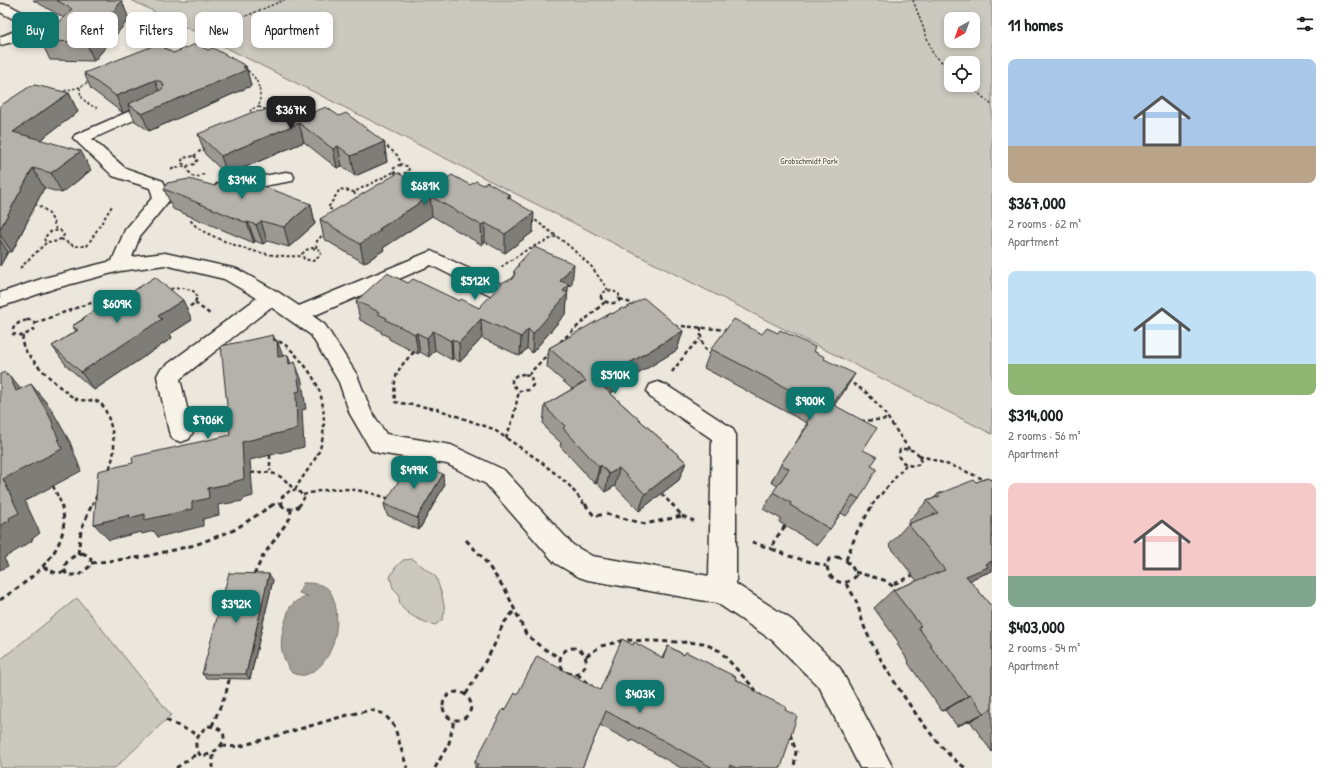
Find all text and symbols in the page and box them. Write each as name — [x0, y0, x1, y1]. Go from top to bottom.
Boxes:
chip: Buy — [12, 12, 59, 48]
chip: Rent — [67, 12, 118, 48]
chip: Filters — [126, 12, 187, 48]
chip: New — [195, 12, 243, 48]
chip: Apartment — [251, 12, 333, 48]
north arrow — [944, 12, 980, 48]
map controls — [944, 12, 980, 92]
text: 11 homes — [1008, 13, 1063, 36]
icon: filters — [1294, 13, 1316, 35]
button: locate — [944, 56, 980, 92]
icon: home — [1126, 85, 1198, 157]
pin: $367K — [263, 96, 319, 130]
text: $367K — [276, 100, 306, 118]
park label: Grobschmidt Park — [780, 155, 838, 167]
pin: $314K — [214, 166, 270, 200]
text: $314K — [228, 170, 256, 188]
pin: $681K — [397, 172, 453, 206]
text: $681K — [411, 176, 439, 194]
text: $367,000 — [1008, 191, 1066, 214]
text: 2 rooms · 62 m² — [1008, 214, 1081, 232]
text: Apartment — [1008, 232, 1059, 250]
pin: $512K — [447, 267, 503, 301]
text: $512K — [460, 271, 490, 289]
pin: $609K — [89, 290, 145, 324]
text: $609K — [102, 294, 132, 312]
icon: home — [1126, 297, 1198, 369]
pin: $510K — [587, 361, 643, 395]
text: $510K — [600, 365, 630, 383]
pin: $900K — [782, 387, 838, 421]
text: $900K — [795, 391, 825, 409]
text: $314,000 — [1008, 403, 1063, 426]
pin: $706K — [180, 406, 236, 440]
text: $706K — [193, 410, 223, 428]
text: 2 rooms · 56 m² — [1008, 426, 1081, 444]
text: Apartment — [1008, 444, 1059, 462]
pin: $499K — [386, 456, 442, 490]
text: $499K — [400, 460, 428, 478]
icon: home — [1126, 509, 1198, 581]
pin: $392K — [208, 590, 264, 624]
text: $392K — [221, 594, 251, 612]
text: $403,000 — [1008, 615, 1065, 638]
text: 2 rooms · 54 m² — [1008, 638, 1080, 656]
text: Apartment — [1008, 656, 1059, 674]
pin: $403K — [612, 680, 668, 714]
text: $403K — [625, 684, 655, 702]

